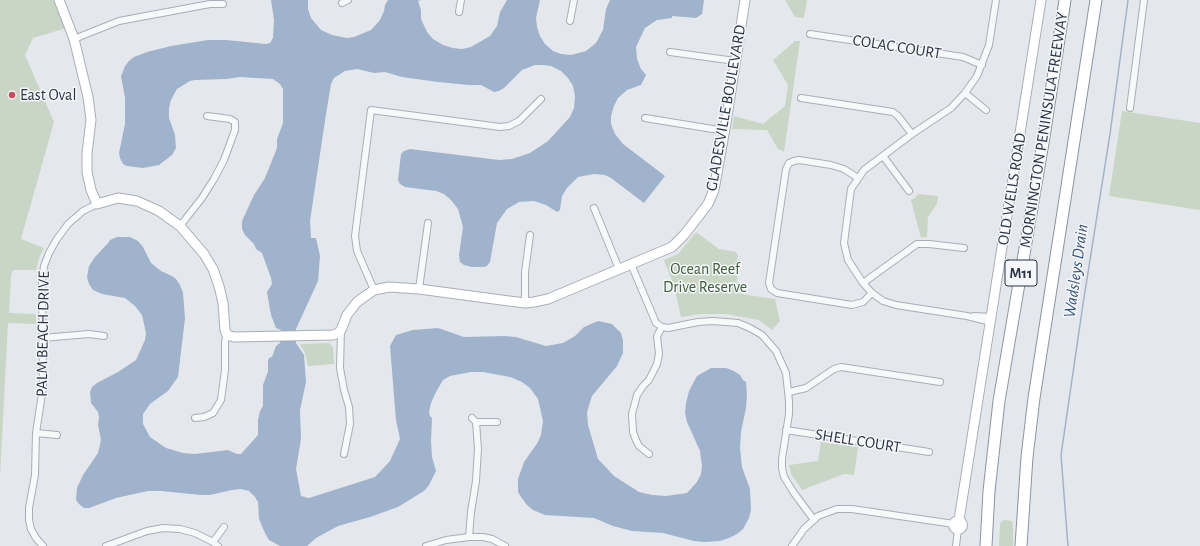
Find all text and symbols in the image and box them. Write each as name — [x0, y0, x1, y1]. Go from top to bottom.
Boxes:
street label: MORNINGTON PENINSULA FREEWAY — [1016, 11, 1072, 249]
street label: GLADESVILLE BOULEVARD — [702, 23, 750, 193]
street label: COLAC COURT — [851, 31, 943, 63]
place label: East Oval — [20, 85, 76, 105]
marker: East Oval — [7, 90, 17, 100]
street label: OLD WELLS ROAD — [994, 131, 1030, 247]
water label: Wadsleys Drain — [1059, 223, 1093, 319]
park label: Ocean Reef Drive Reserve — [663, 259, 747, 297]
road number: M11 — [1005, 260, 1037, 286]
street label: PALM BEACH DRIVE — [32, 271, 54, 397]
street label: SHELL COURT — [814, 425, 902, 457]

